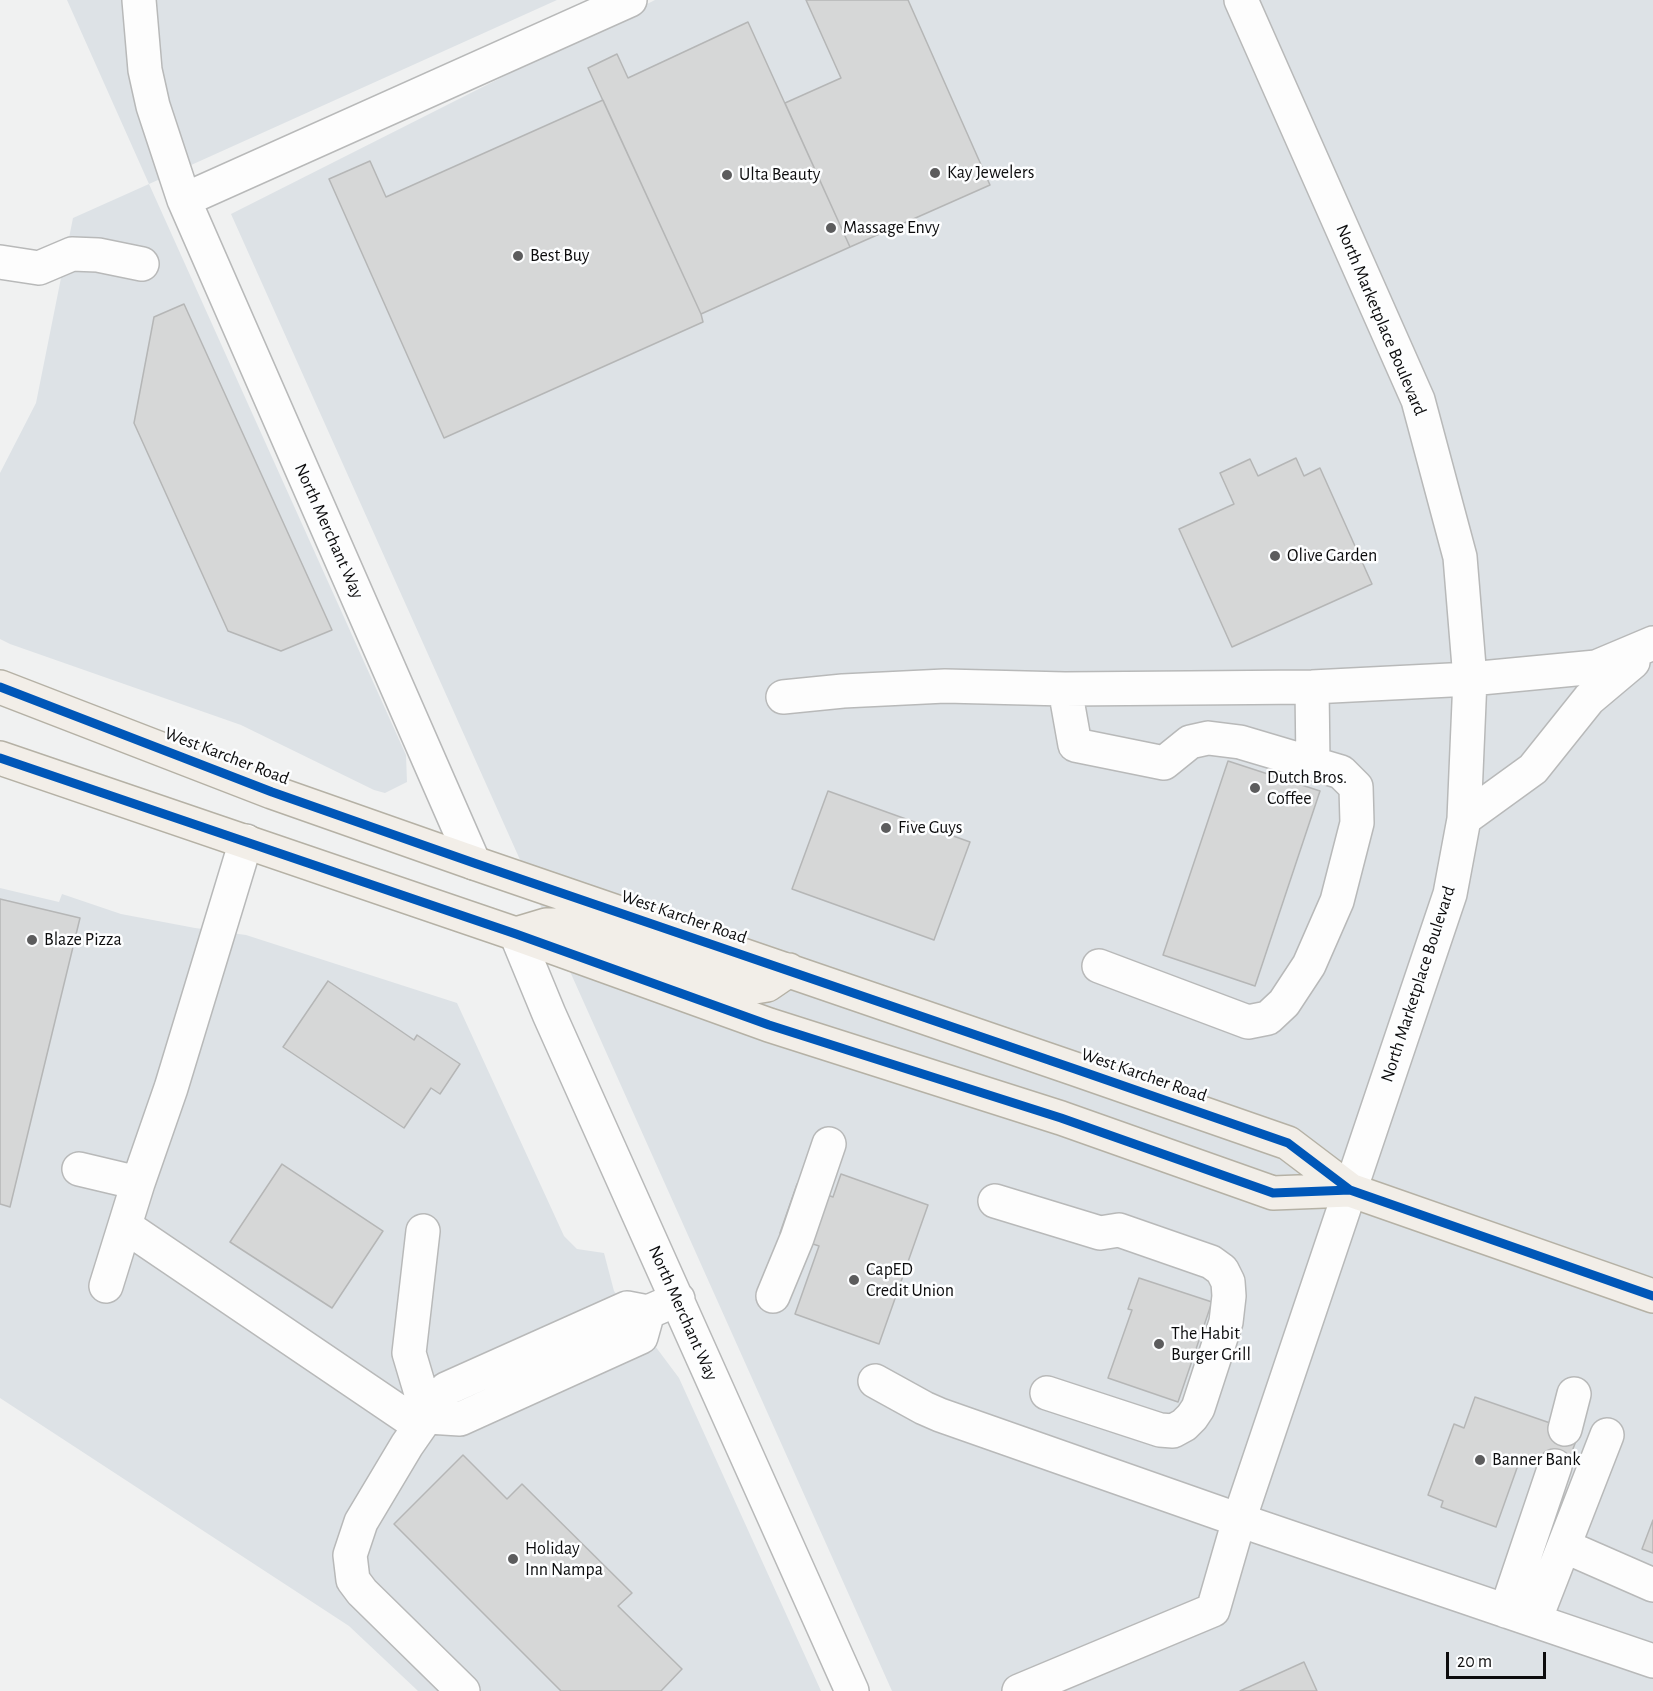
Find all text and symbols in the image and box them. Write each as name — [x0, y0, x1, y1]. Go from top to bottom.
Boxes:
place label: Kay Jewelers — [947, 162, 1034, 184]
place label: Ulta Beauty — [739, 164, 820, 186]
marker: Kay Jewelers — [928, 166, 942, 180]
marker: Ulta Beauty — [720, 168, 734, 182]
place label: Massage Envy — [843, 217, 940, 239]
marker: Massage Envy — [824, 221, 838, 235]
street label: North Marketplace Boulevard — [1331, 221, 1431, 419]
place label: Best Buy — [530, 245, 589, 267]
marker: Best Buy — [511, 249, 525, 263]
street label: North Merchant Way — [290, 460, 368, 602]
place label: Olive Garden — [1287, 545, 1377, 567]
marker: Olive Garden — [1268, 549, 1282, 563]
street label: West Karcher Road — [162, 722, 292, 790]
place label: Dutch Bros. Coffee — [1267, 767, 1347, 810]
marker: Dutch Bros. Coffee — [1248, 781, 1262, 795]
place label: Five Guys — [898, 817, 963, 839]
marker: Five Guys — [879, 821, 893, 835]
street label: North Marketplace Boulevard — [1376, 883, 1460, 1085]
street label: West Karcher Road — [618, 885, 750, 949]
place label: Blaze Pizza — [44, 929, 122, 951]
marker: Blaze Pizza — [25, 933, 39, 947]
street label: West Karcher Road — [1078, 1043, 1210, 1107]
street label: North Merchant Way — [644, 1242, 722, 1384]
place label: CapED Credit Union — [866, 1259, 954, 1302]
marker: CapED Credit Union — [847, 1273, 861, 1287]
place label: The Habit Burger Grill — [1171, 1323, 1251, 1366]
marker: The Habit Burger Grill — [1152, 1337, 1166, 1351]
place label: Banner Bank — [1492, 1449, 1581, 1471]
marker: Banner Bank — [1473, 1453, 1487, 1467]
place label: Holiday Inn Nampa — [525, 1538, 603, 1580]
marker: Holiday Inn Nampa — [506, 1552, 520, 1566]
scale bar — [1449, 1640, 1550, 1678]
text: 20 m — [1457, 1653, 1492, 1671]

